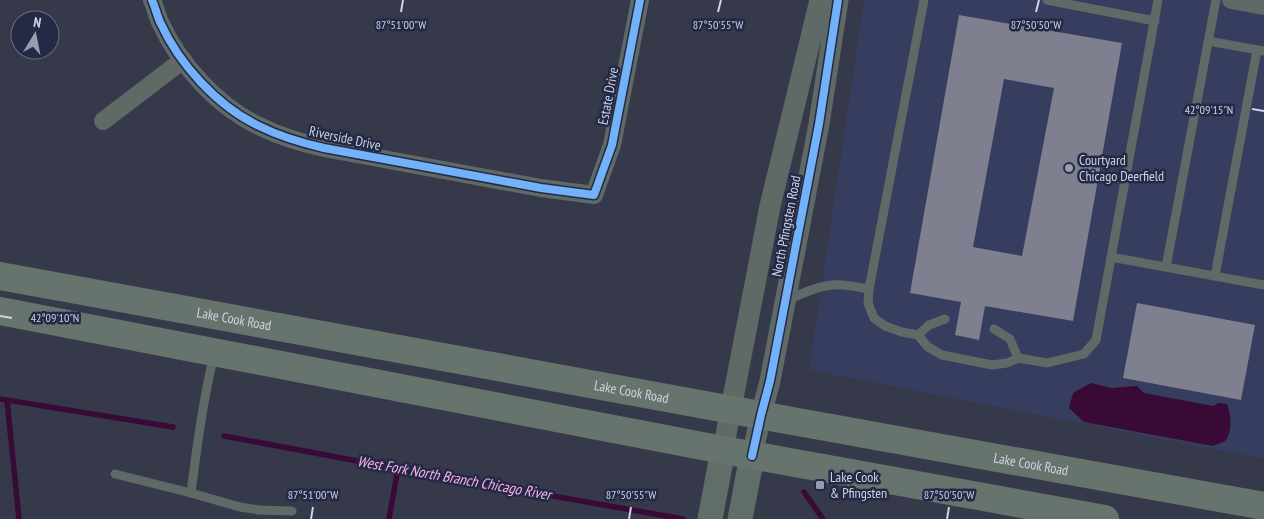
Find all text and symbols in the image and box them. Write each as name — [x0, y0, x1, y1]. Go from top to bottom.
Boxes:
north arrow — [10, 10, 60, 60]
text: N — [32, 13, 43, 32]
text: 87°51'00"W — [376, 17, 426, 32]
text: 87°50'55"W — [693, 17, 743, 32]
text: 87°50'50"W — [1011, 17, 1061, 32]
street label: Estate Drive — [594, 66, 622, 126]
text: 42°09'15"N — [1185, 102, 1233, 117]
street label: Riverside Drive — [308, 122, 383, 154]
place label: Courtyard Chicago Deerfield — [1079, 151, 1164, 185]
marker: Courtyard Chicago Deerfield — [1063, 162, 1075, 174]
street label: North Pfingsten Road — [767, 174, 805, 278]
street label: Lake Cook Road — [195, 303, 273, 334]
text: 42°09'10"N — [31, 310, 79, 325]
street label: Lake Cook Road — [593, 376, 670, 407]
street label: Lake Cook Road — [992, 448, 1070, 480]
water label: West Fork North Branch Chicago River — [356, 451, 554, 504]
place label: Lake Cook & Pfingsten — [830, 468, 887, 502]
marker: Lake Cook & Pfingsten — [814, 479, 826, 491]
text: 87°51'00"W — [288, 487, 338, 502]
text: 87°50'55"W — [606, 487, 656, 502]
text: 87°50'50"W — [924, 487, 974, 502]

